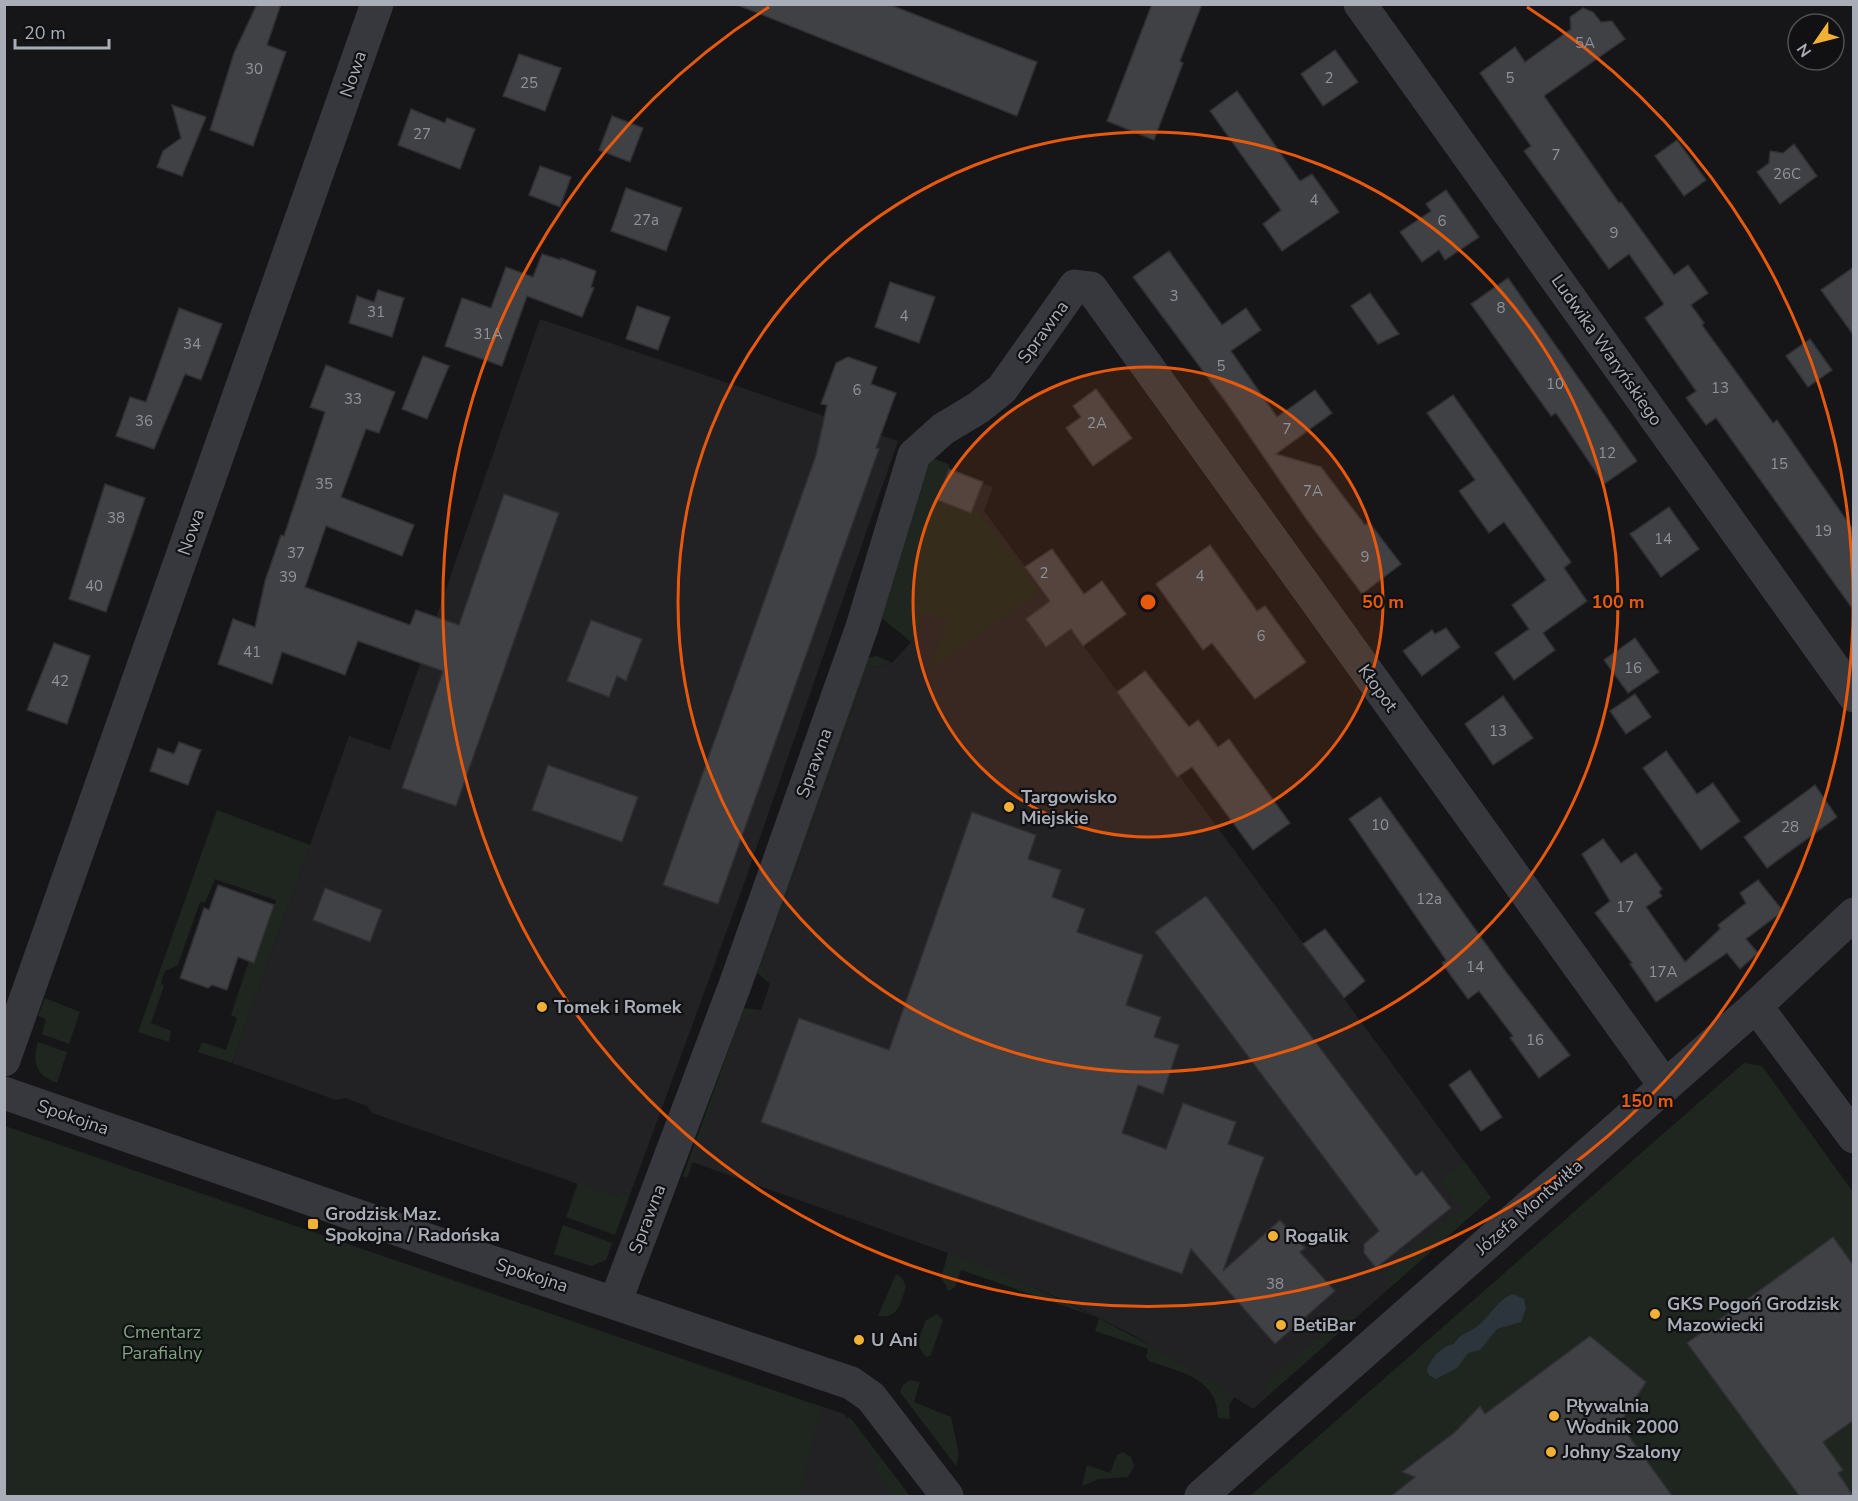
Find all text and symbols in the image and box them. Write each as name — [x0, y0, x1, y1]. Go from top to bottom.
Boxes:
scale bar — [15, 12, 110, 50]
north arrow — [1786, 12, 1846, 72]
text: 20 m — [24, 21, 66, 45]
house number: 5A — [1575, 33, 1595, 53]
text: N — [1792, 39, 1817, 61]
street label: Nowa — [334, 48, 372, 100]
house number: 30 — [245, 59, 263, 79]
house number: 2 — [1324, 68, 1334, 88]
house number: 5 — [1505, 68, 1515, 88]
house number: 25 — [520, 73, 538, 93]
house number: 27 — [413, 124, 431, 144]
house number: 7 — [1551, 145, 1561, 165]
house number: 26C — [1773, 164, 1801, 184]
house number: 4 — [1309, 190, 1319, 210]
house number: 27a — [633, 210, 659, 230]
house number: 6 — [1437, 211, 1447, 231]
house number: 9 — [1609, 223, 1619, 243]
street label: Ludwika Waryńskiego — [1546, 270, 1668, 430]
house number: 3 — [1169, 286, 1179, 306]
street label: Sprawna — [1012, 296, 1074, 368]
house number: 8 — [1496, 298, 1506, 318]
house number: 31 — [367, 302, 385, 322]
house number: 4 — [899, 306, 909, 326]
house number: 31A — [474, 324, 503, 344]
house number: 34 — [183, 334, 201, 354]
house number: 5 — [1216, 356, 1226, 376]
house number: 10 — [1546, 374, 1564, 394]
house number: 13 — [1711, 378, 1729, 398]
house number: 6 — [852, 380, 862, 400]
house number: 33 — [344, 389, 362, 409]
house number: 36 — [135, 411, 153, 431]
house number: 2A — [1087, 413, 1107, 433]
house number: 7 — [1282, 419, 1292, 439]
house number: 12 — [1598, 443, 1616, 463]
house number: 15 — [1770, 454, 1788, 474]
house number: 35 — [315, 474, 333, 494]
house number: 7A — [1303, 481, 1323, 501]
street label: Nowa — [172, 506, 210, 558]
house number: 38 — [107, 508, 125, 528]
house number: 19 — [1814, 521, 1832, 541]
house number: 14 — [1654, 529, 1672, 549]
house number: 37 — [287, 543, 305, 563]
house number: 9 — [1360, 547, 1370, 567]
house number: 2 — [1039, 563, 1049, 583]
house number: 4 — [1195, 566, 1205, 586]
house number: 39 — [279, 567, 297, 587]
house number: 40 — [85, 576, 103, 596]
text: 50 m — [1362, 590, 1404, 614]
text: 100 m — [1591, 590, 1645, 614]
centre of rings — [1138, 592, 1158, 612]
house number: 6 — [1256, 626, 1266, 646]
house number: 41 — [243, 642, 261, 662]
house number: 16 — [1624, 658, 1642, 678]
street label: Kłopot — [1353, 659, 1404, 717]
house number: 42 — [51, 671, 69, 691]
house number: 13 — [1489, 721, 1507, 741]
street label: Sprawna — [790, 725, 838, 801]
place label: Targowisko Miejskie — [1021, 785, 1117, 830]
marker: Targowisko Miejskie — [1002, 800, 1016, 814]
house number: 10 — [1371, 815, 1389, 835]
house number: 28 — [1781, 817, 1799, 837]
house number: 12a — [1416, 889, 1442, 909]
house number: 17 — [1616, 897, 1634, 917]
house number: 14 — [1466, 957, 1484, 977]
house number: 17A — [1649, 962, 1678, 982]
place label: Tomek i Romek — [554, 995, 682, 1019]
marker: Tomek i Romek — [535, 1000, 549, 1014]
house number: 16 — [1526, 1030, 1544, 1050]
text: 150 m — [1620, 1089, 1674, 1113]
street label: Spokojna — [34, 1094, 112, 1140]
street label: Józefa Montwiłła — [1469, 1154, 1588, 1261]
street label: Sprawna — [623, 1181, 671, 1257]
place label: Grodzisk Maz. Spokojna / Radońska — [325, 1202, 500, 1247]
marker: Grodzisk Maz. Spokojna / Radońska — [306, 1217, 320, 1231]
place label: Rogalik — [1285, 1224, 1349, 1248]
marker: Rogalik — [1266, 1229, 1280, 1243]
street label: Spokojna — [493, 1252, 571, 1298]
house number: 38 — [1266, 1274, 1284, 1294]
place label: GKS Pogoń Grodzisk Mazowiecki — [1667, 1292, 1840, 1337]
marker: GKS Pogoń Grodzisk Mazowiecki — [1648, 1307, 1662, 1321]
place label: BetiBar — [1293, 1313, 1356, 1337]
marker: BetiBar — [1274, 1318, 1288, 1332]
park label: Cmentarz Parafialny — [122, 1320, 203, 1365]
place label: U Ani — [871, 1328, 918, 1352]
marker: U Ani — [852, 1333, 866, 1347]
place label: Pływalnia Wodnik 2000 — [1566, 1394, 1679, 1439]
marker: Pływalnia Wodnik 2000 — [1547, 1409, 1561, 1423]
place label: Johny Szalony — [1562, 1440, 1681, 1464]
marker: Johny Szalony — [1544, 1445, 1558, 1459]

